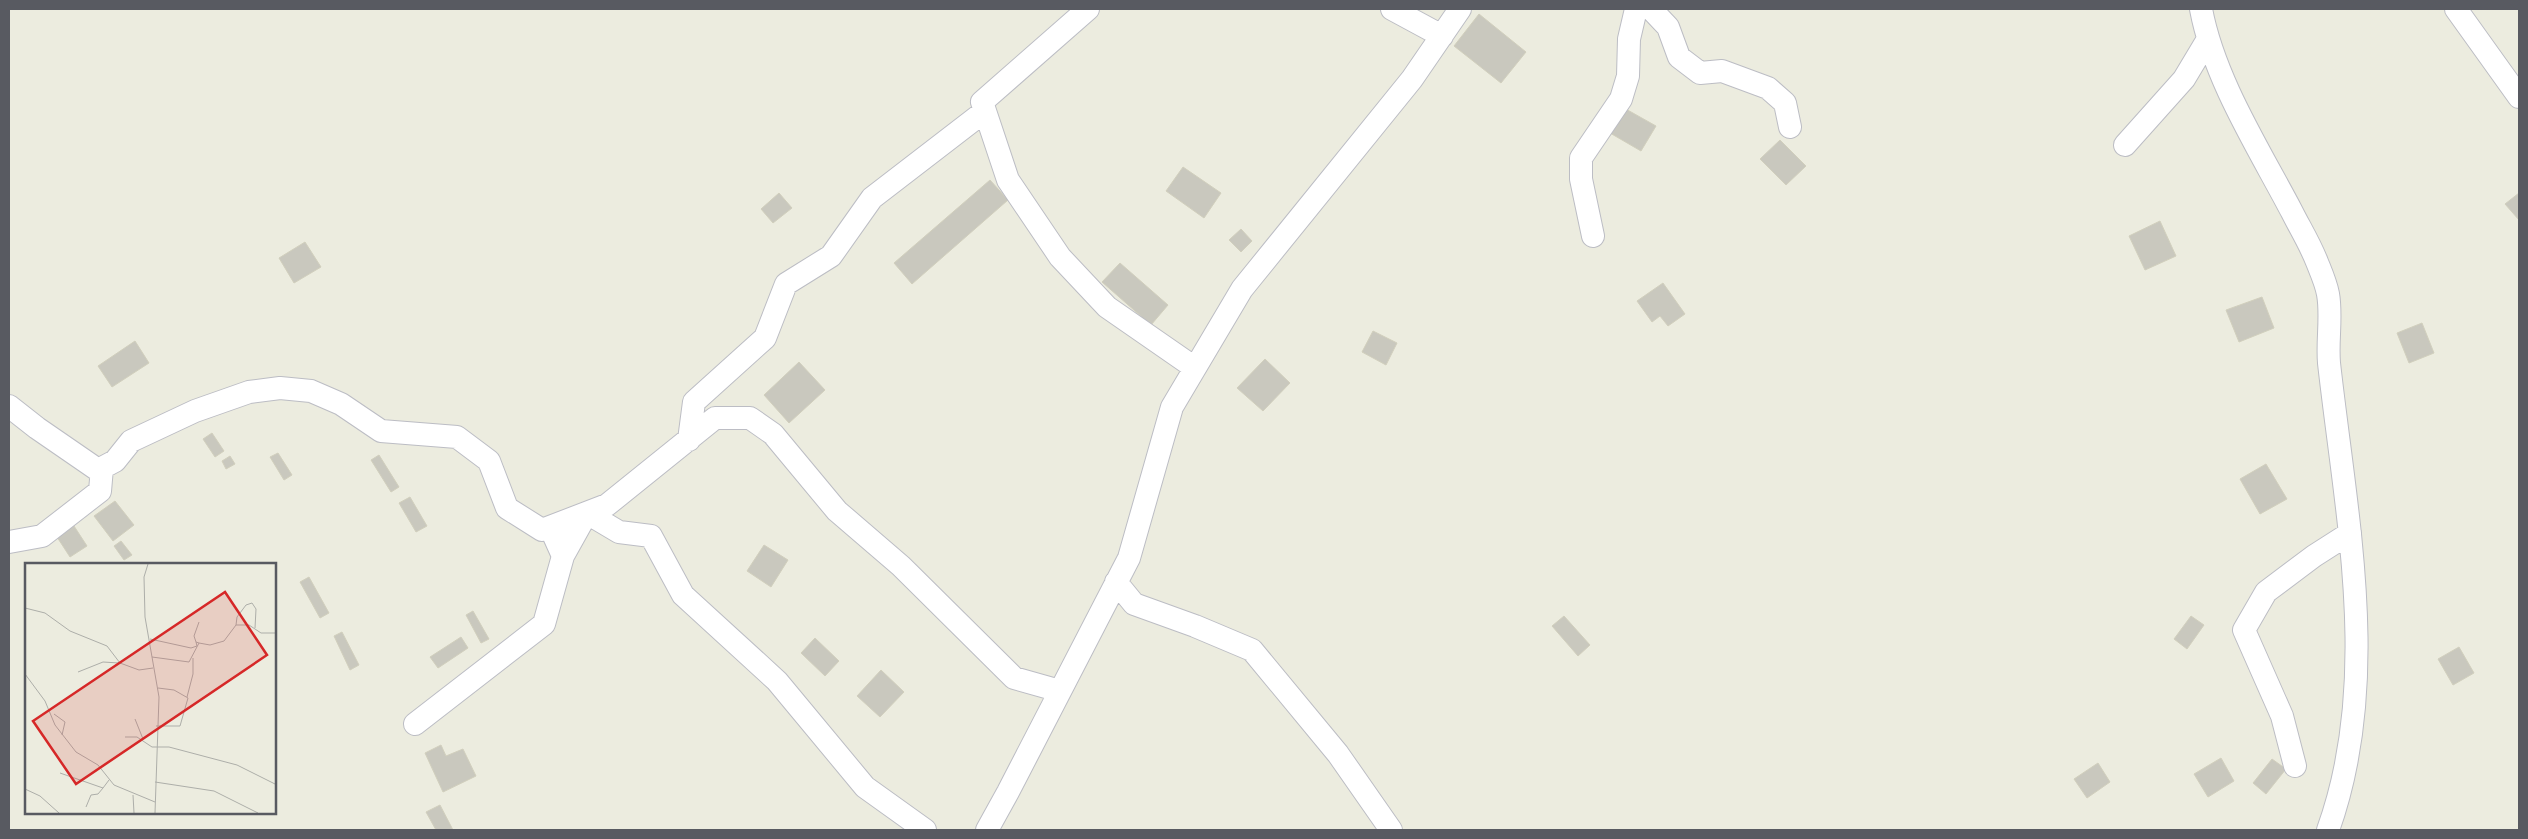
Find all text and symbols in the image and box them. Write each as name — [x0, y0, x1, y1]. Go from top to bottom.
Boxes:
inset map — [25, 563, 276, 814]

